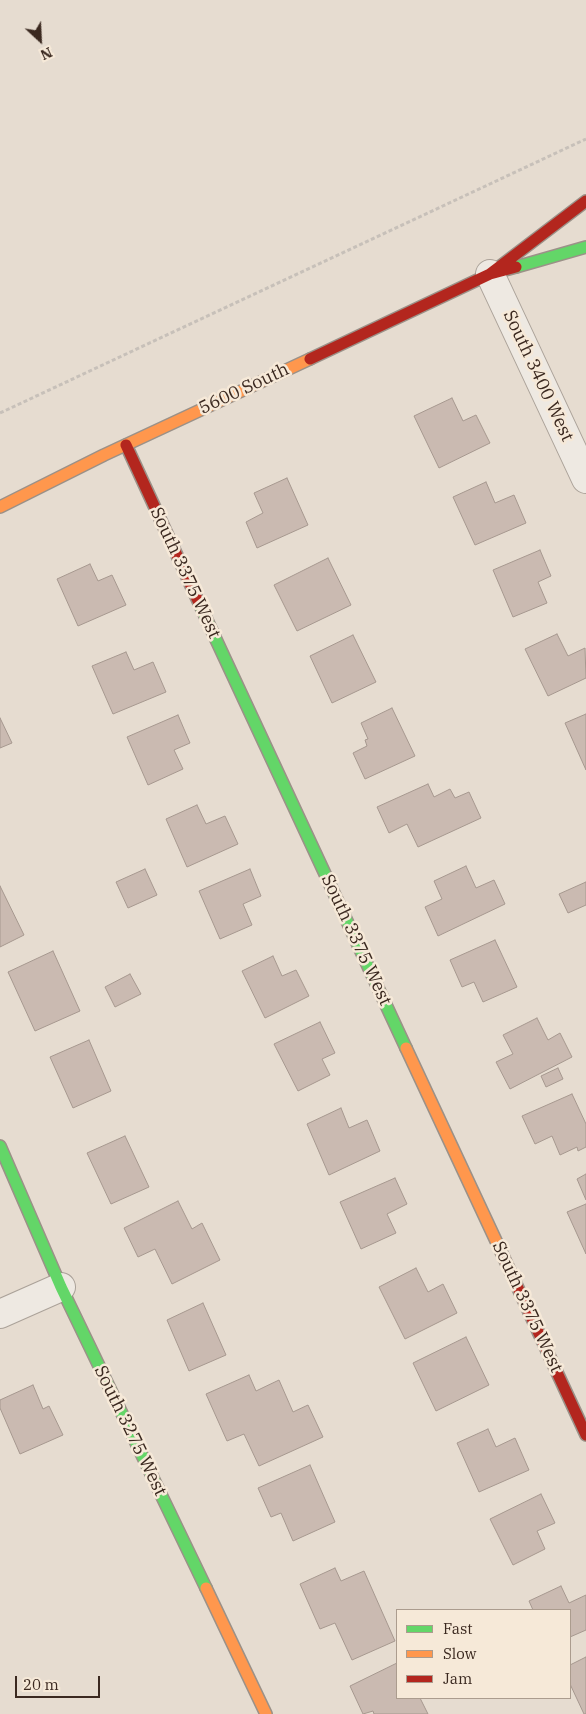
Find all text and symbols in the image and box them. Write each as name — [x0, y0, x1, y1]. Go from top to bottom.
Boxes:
north arrow — [15, 15, 65, 65]
text: N — [38, 43, 55, 64]
street label: South 3400 West — [498, 307, 578, 445]
street label: 5600 South — [196, 359, 292, 419]
street label: South 3375 West — [145, 504, 225, 642]
street label: South 3375 West — [316, 871, 396, 1009]
street label: South 3375 West — [487, 1238, 567, 1376]
street label: South 3275 West — [89, 1362, 171, 1500]
legend — [396, 1609, 571, 1699]
text: Fast — [443, 1619, 473, 1638]
text: Slow — [443, 1644, 476, 1663]
scale bar — [18, 1666, 102, 1698]
text: Jam — [443, 1669, 472, 1688]
text: 20 m — [23, 1675, 59, 1694]

